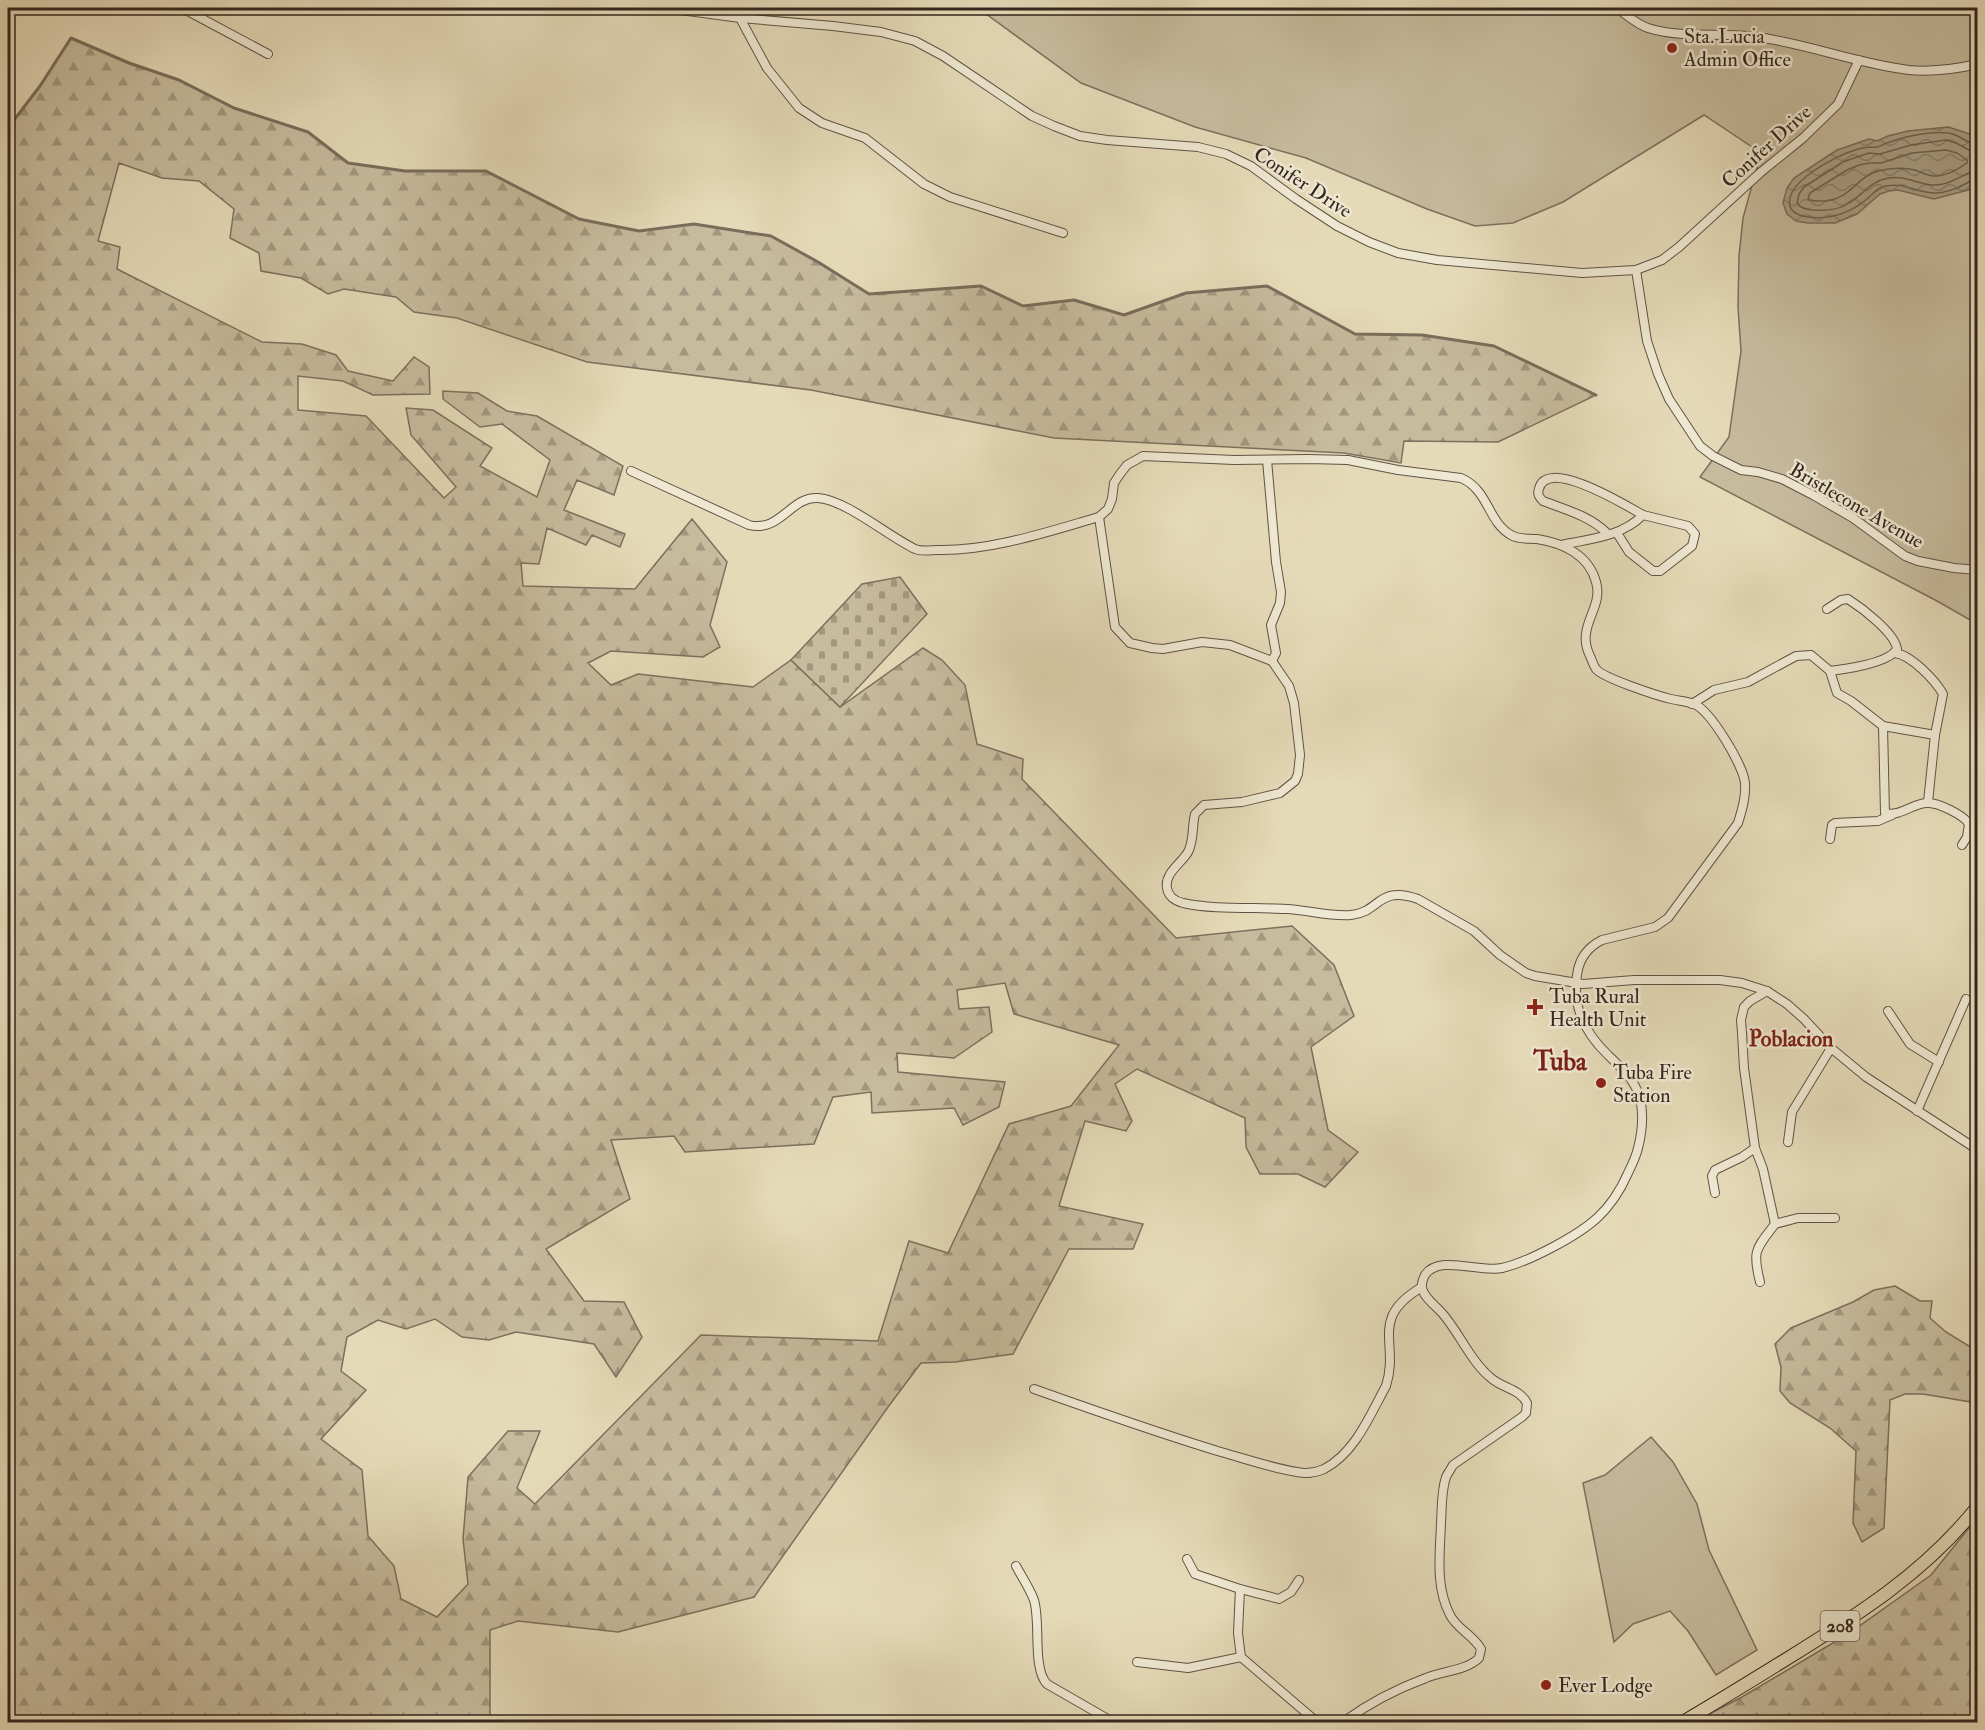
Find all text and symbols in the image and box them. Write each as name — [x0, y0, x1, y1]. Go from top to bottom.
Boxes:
place label: Sta. Lucia Admin Office — [1683, 24, 1791, 72]
marker: Sta. Lucia Admin Office — [1665, 41, 1679, 55]
street label: Conifer Drive — [1716, 100, 1816, 193]
street label: Conifer Drive — [1249, 141, 1357, 223]
street label: Bristlecone Avenue — [1785, 457, 1928, 554]
place label: Tuba Rural Health Unit — [1549, 984, 1647, 1032]
marker: Tuba Rural Health Unit — [1526, 998, 1544, 1016]
district label: Poblacion — [1749, 1025, 1834, 1053]
district label: Tuba — [1532, 1046, 1588, 1078]
place label: Tuba Fire Station — [1613, 1060, 1692, 1108]
marker: Tuba Fire Station — [1594, 1076, 1608, 1090]
road number: 208 — [1820, 1611, 1860, 1641]
place label: Ever Lodge — [1558, 1673, 1653, 1698]
marker: Ever Lodge — [1539, 1678, 1553, 1692]

